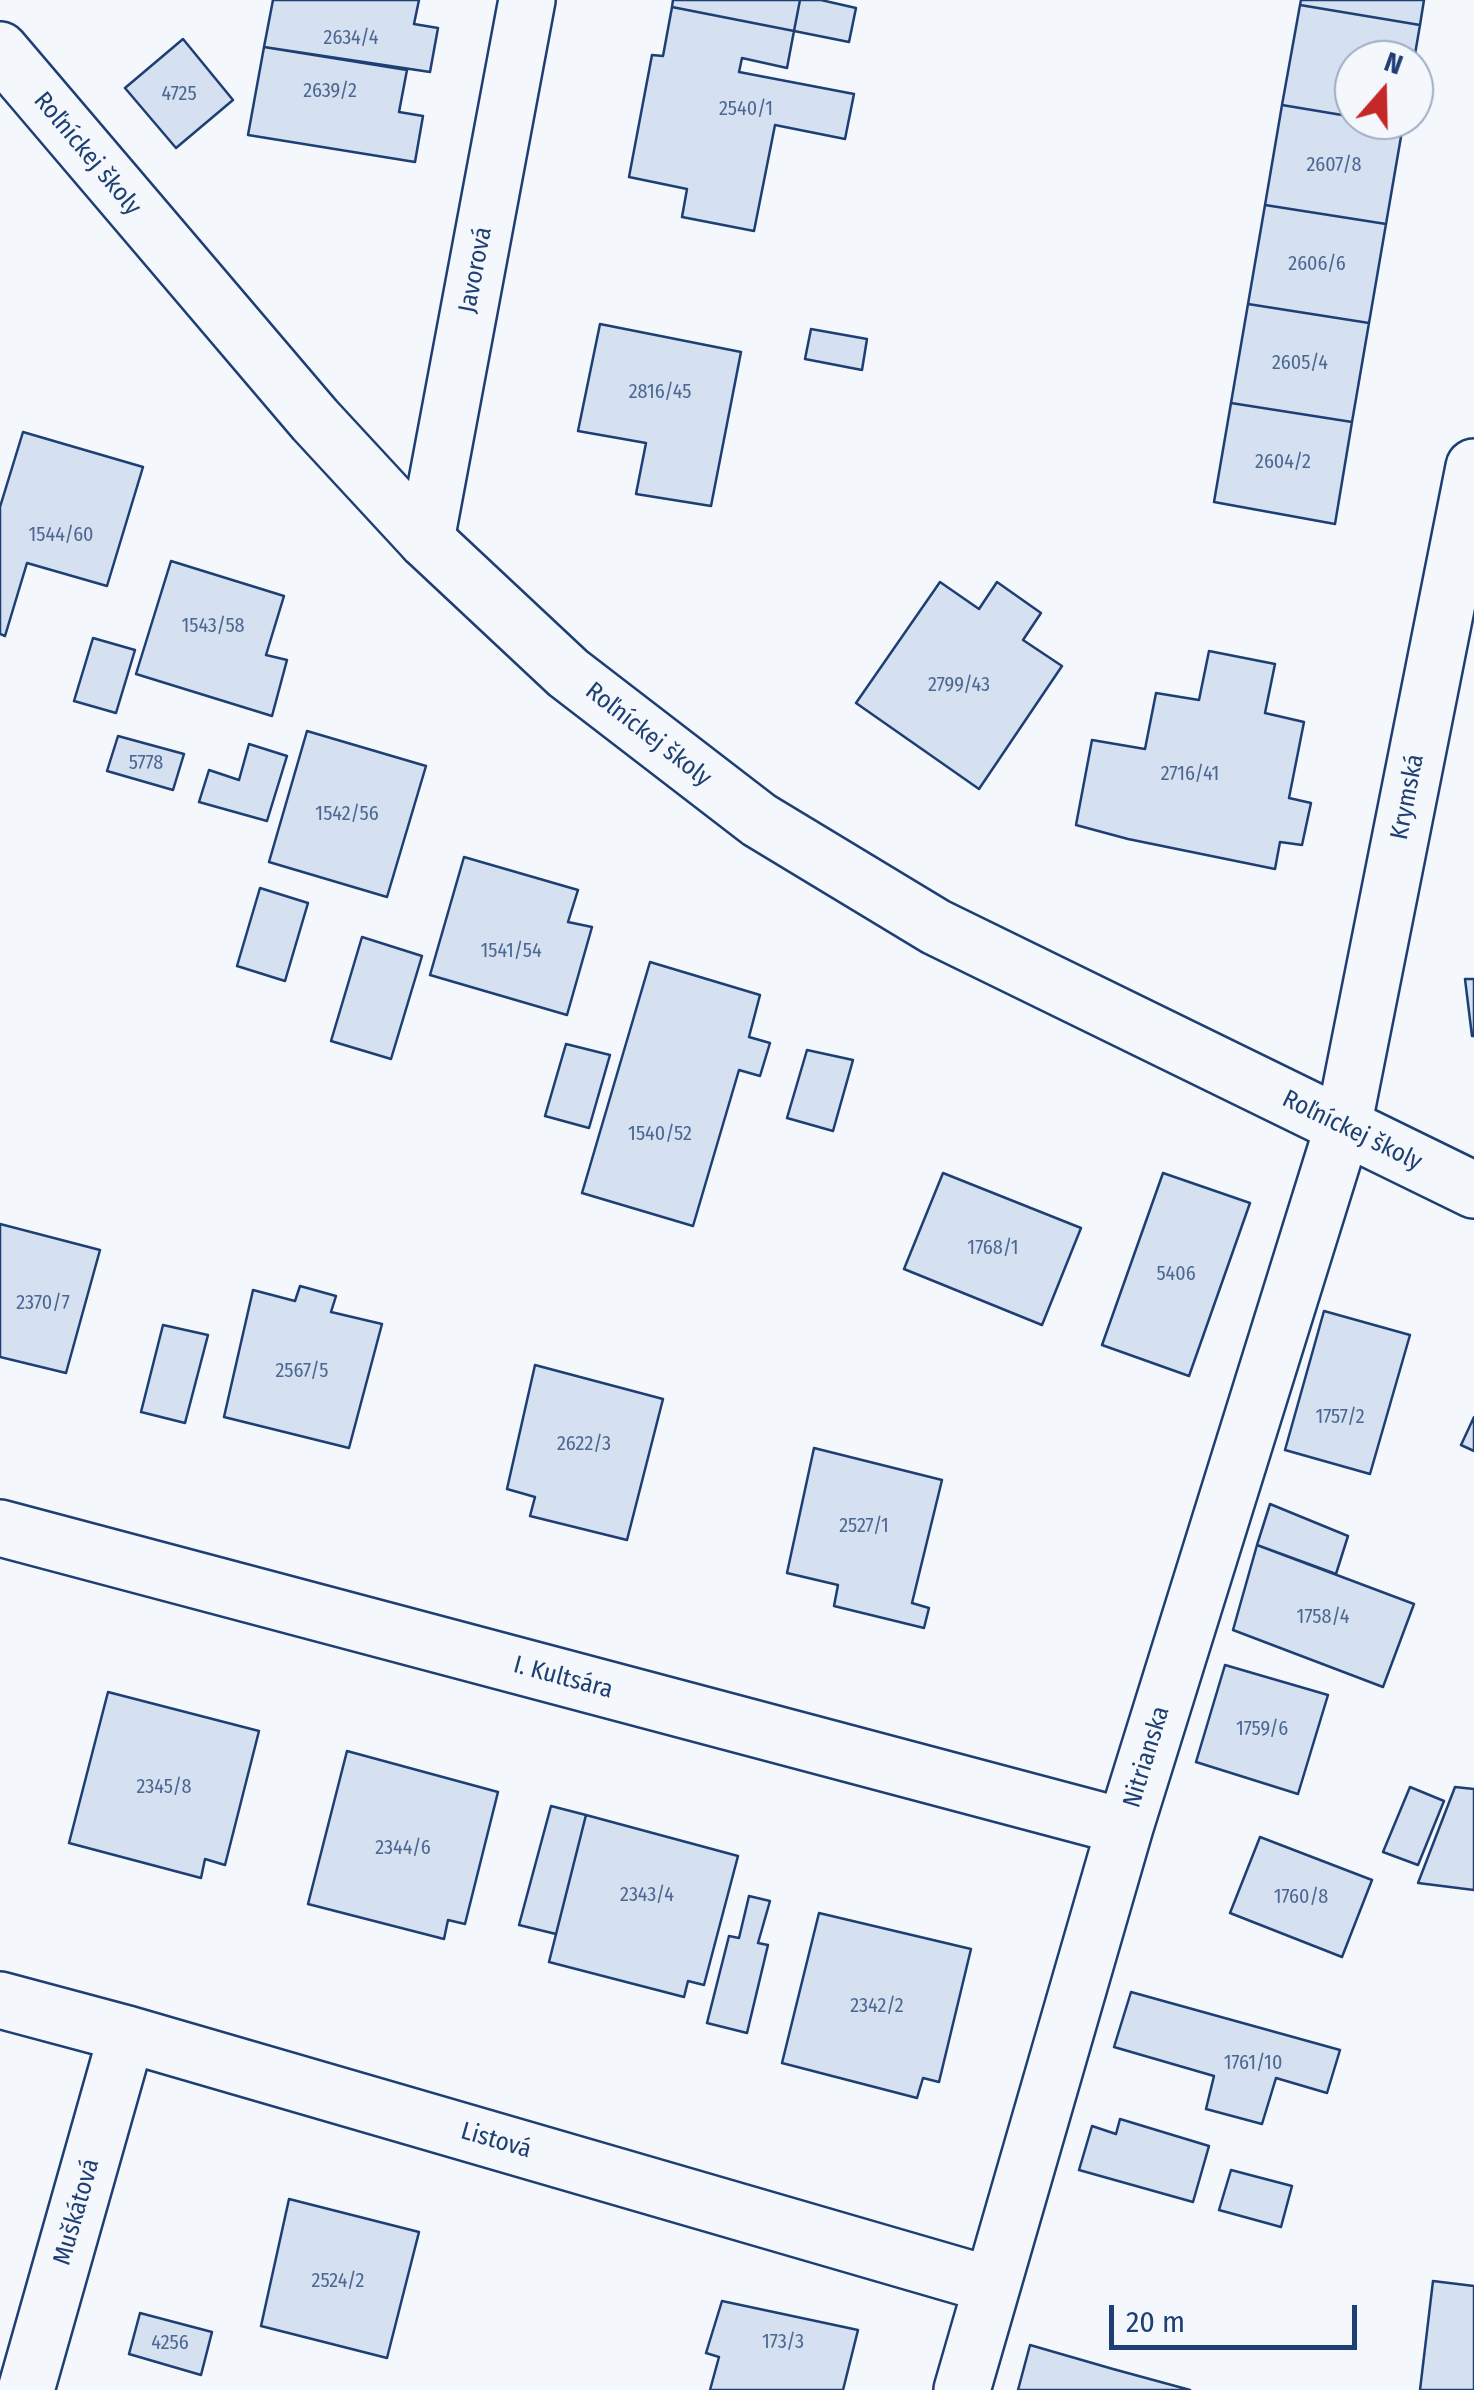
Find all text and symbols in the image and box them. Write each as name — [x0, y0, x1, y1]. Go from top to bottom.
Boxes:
house number: 2634/4 — [324, 26, 378, 50]
north arrow — [1334, 40, 1434, 140]
text: N — [1380, 45, 1407, 82]
house number: 2639/2 — [303, 79, 357, 103]
house number: 4725 — [161, 82, 197, 106]
street label: Roľníckej školy — [27, 86, 147, 222]
house number: 2540/1 — [719, 97, 773, 121]
house number: 2607/8 — [1307, 153, 1361, 177]
street label: Javorová — [453, 224, 499, 316]
house number: 2606/6 — [1288, 252, 1346, 276]
house number: 2605/4 — [1272, 351, 1328, 375]
house number: 2816/45 — [629, 380, 691, 404]
house number: 2604/2 — [1255, 450, 1311, 474]
house number: 1544/60 — [28, 523, 94, 547]
house number: 1543/58 — [181, 614, 245, 638]
house number: 2799/43 — [928, 673, 990, 697]
street label: Roľníckej školy — [579, 677, 717, 793]
house number: 5778 — [129, 751, 163, 775]
street label: Krymská — [1385, 752, 1431, 842]
house number: 2716/41 — [1161, 762, 1219, 786]
house number: 1542/56 — [315, 802, 379, 826]
house number: 1541/54 — [480, 939, 542, 963]
street label: Roľníckej školy — [1277, 1084, 1427, 1178]
house number: 1540/52 — [628, 1122, 692, 1146]
house number: 1768/1 — [967, 1236, 1019, 1260]
house number: 5406 — [1156, 1262, 1196, 1286]
house number: 2370/7 — [16, 1291, 70, 1315]
house number: 2567/5 — [276, 1359, 328, 1383]
house number: 1757/2 — [1315, 1405, 1365, 1429]
house number: 2622/3 — [557, 1432, 611, 1456]
house number: 2527/1 — [839, 1514, 889, 1538]
house number: 1758/4 — [1297, 1605, 1349, 1629]
street label: I. Kultsára — [510, 1650, 616, 1706]
street label: Nitrianska — [1117, 1703, 1177, 1811]
house number: 1759/6 — [1236, 1717, 1288, 1741]
house number: 2345/8 — [137, 1775, 191, 1799]
house number: 2344/6 — [375, 1836, 431, 1860]
house number: 2343/4 — [620, 1883, 674, 1907]
house number: 1760/8 — [1274, 1885, 1328, 1909]
house number: 2342/2 — [850, 1994, 904, 2018]
house number: 1761/10 — [1224, 2051, 1282, 2075]
street label: Listová — [457, 2117, 535, 2165]
street label: Muškátová — [48, 2156, 106, 2268]
house number: 2524/2 — [312, 2269, 364, 2293]
scale bar — [1114, 2285, 1362, 2347]
text: 20 m — [1126, 2304, 1185, 2340]
house number: 173/3 — [762, 2330, 804, 2354]
house number: 4256 — [151, 2331, 189, 2355]

